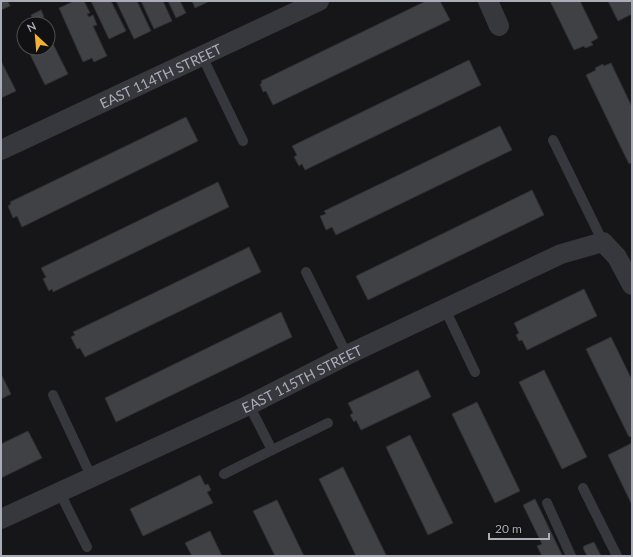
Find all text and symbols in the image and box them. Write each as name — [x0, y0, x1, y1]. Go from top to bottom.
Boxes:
north arrow — [16, 16, 56, 56]
text: N — [25, 19, 38, 34]
street label: EAST 114TH STREET — [97, 39, 225, 111]
street label: EAST 115TH STREET — [239, 340, 365, 416]
scale bar — [489, 515, 549, 541]
text: 20 m — [495, 521, 522, 536]

